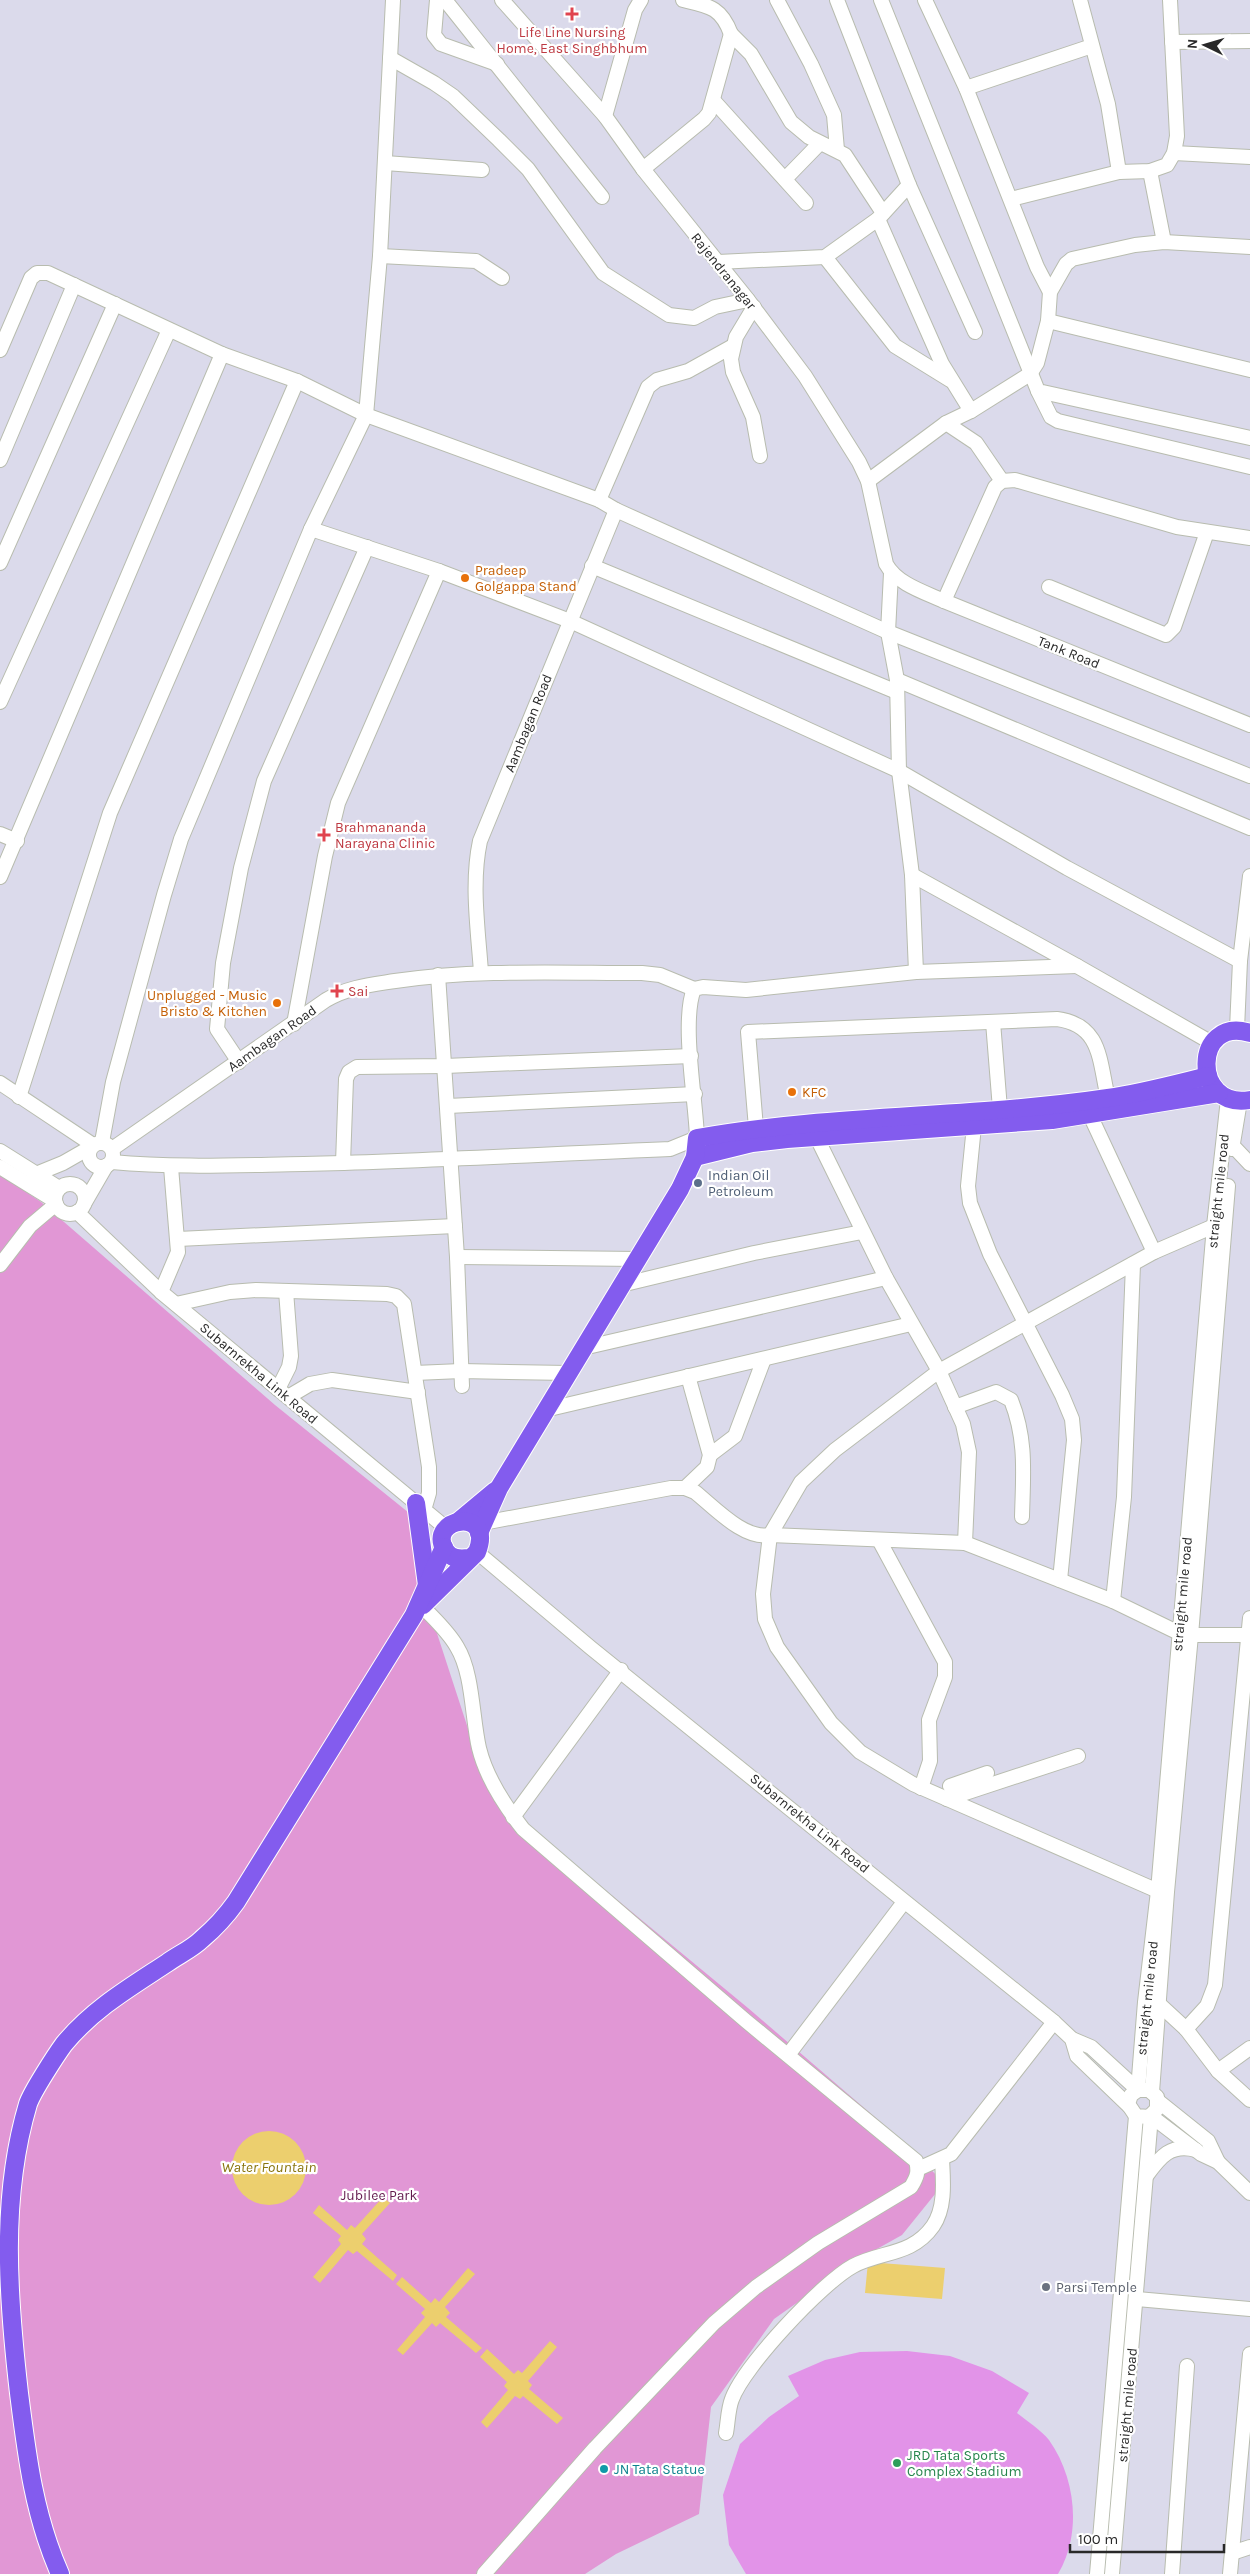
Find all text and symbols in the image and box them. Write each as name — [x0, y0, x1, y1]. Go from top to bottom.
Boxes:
marker: Life Line Nursing Home, East Singhbhum — [565, 7, 579, 21]
north arrow — [1180, 20, 1230, 70]
place label: Life Line Nursing Home, East Singhbhum — [497, 24, 647, 57]
text: N — [1184, 38, 1201, 50]
street label: Rajendranagar — [687, 229, 760, 314]
place label: Pradeep Golgappa Stand — [475, 562, 577, 595]
marker: Pradeep Golgappa Stand — [459, 572, 471, 584]
street label: Tank Road — [1035, 632, 1102, 673]
street label: Aambagan Road — [501, 672, 556, 775]
place label: Brahmananda Narayana Clinic — [335, 819, 435, 852]
marker: Brahmananda Narayana Clinic — [317, 828, 331, 842]
place label: Sai — [348, 983, 368, 1000]
marker: Sai — [330, 984, 344, 998]
place label: Unplugged - Music Bristo & Kitchen — [147, 987, 267, 1020]
marker: Unplugged - Music Bristo & Kitchen — [271, 997, 283, 1009]
street label: Aambagan Road — [225, 1001, 320, 1075]
place label: KFC — [802, 1084, 826, 1101]
marker: KFC — [786, 1086, 798, 1098]
street label: straight mile road — [1204, 1133, 1233, 1249]
place label: Indian Oil Petroleum — [708, 1167, 774, 1200]
marker: Indian Oil Petroleum — [692, 1177, 704, 1189]
street label: Subarnrekha Link Road — [196, 1319, 321, 1428]
street label: straight mile road — [1169, 1536, 1196, 1652]
street label: Subarnrekha Link Road — [747, 1770, 873, 1877]
street label: straight mile road — [1133, 1940, 1162, 2056]
water label: Water Fountain — [222, 2158, 316, 2176]
park label: Jubilee Park — [341, 2187, 417, 2204]
place label: Parsi Temple — [1056, 2279, 1137, 2296]
marker: Parsi Temple — [1040, 2281, 1052, 2293]
street label: straight mile road — [1114, 2347, 1141, 2463]
place label: JRD Tata Sports Complex Stadium — [907, 2447, 1022, 2480]
marker: JRD Tata Sports Complex Stadium — [891, 2457, 903, 2469]
place label: JN Tata Statue — [614, 2461, 705, 2478]
marker: JN Tata Statue — [598, 2463, 610, 2475]
scale bar — [1070, 2522, 1224, 2554]
text: 100 m — [1078, 2530, 1118, 2548]

